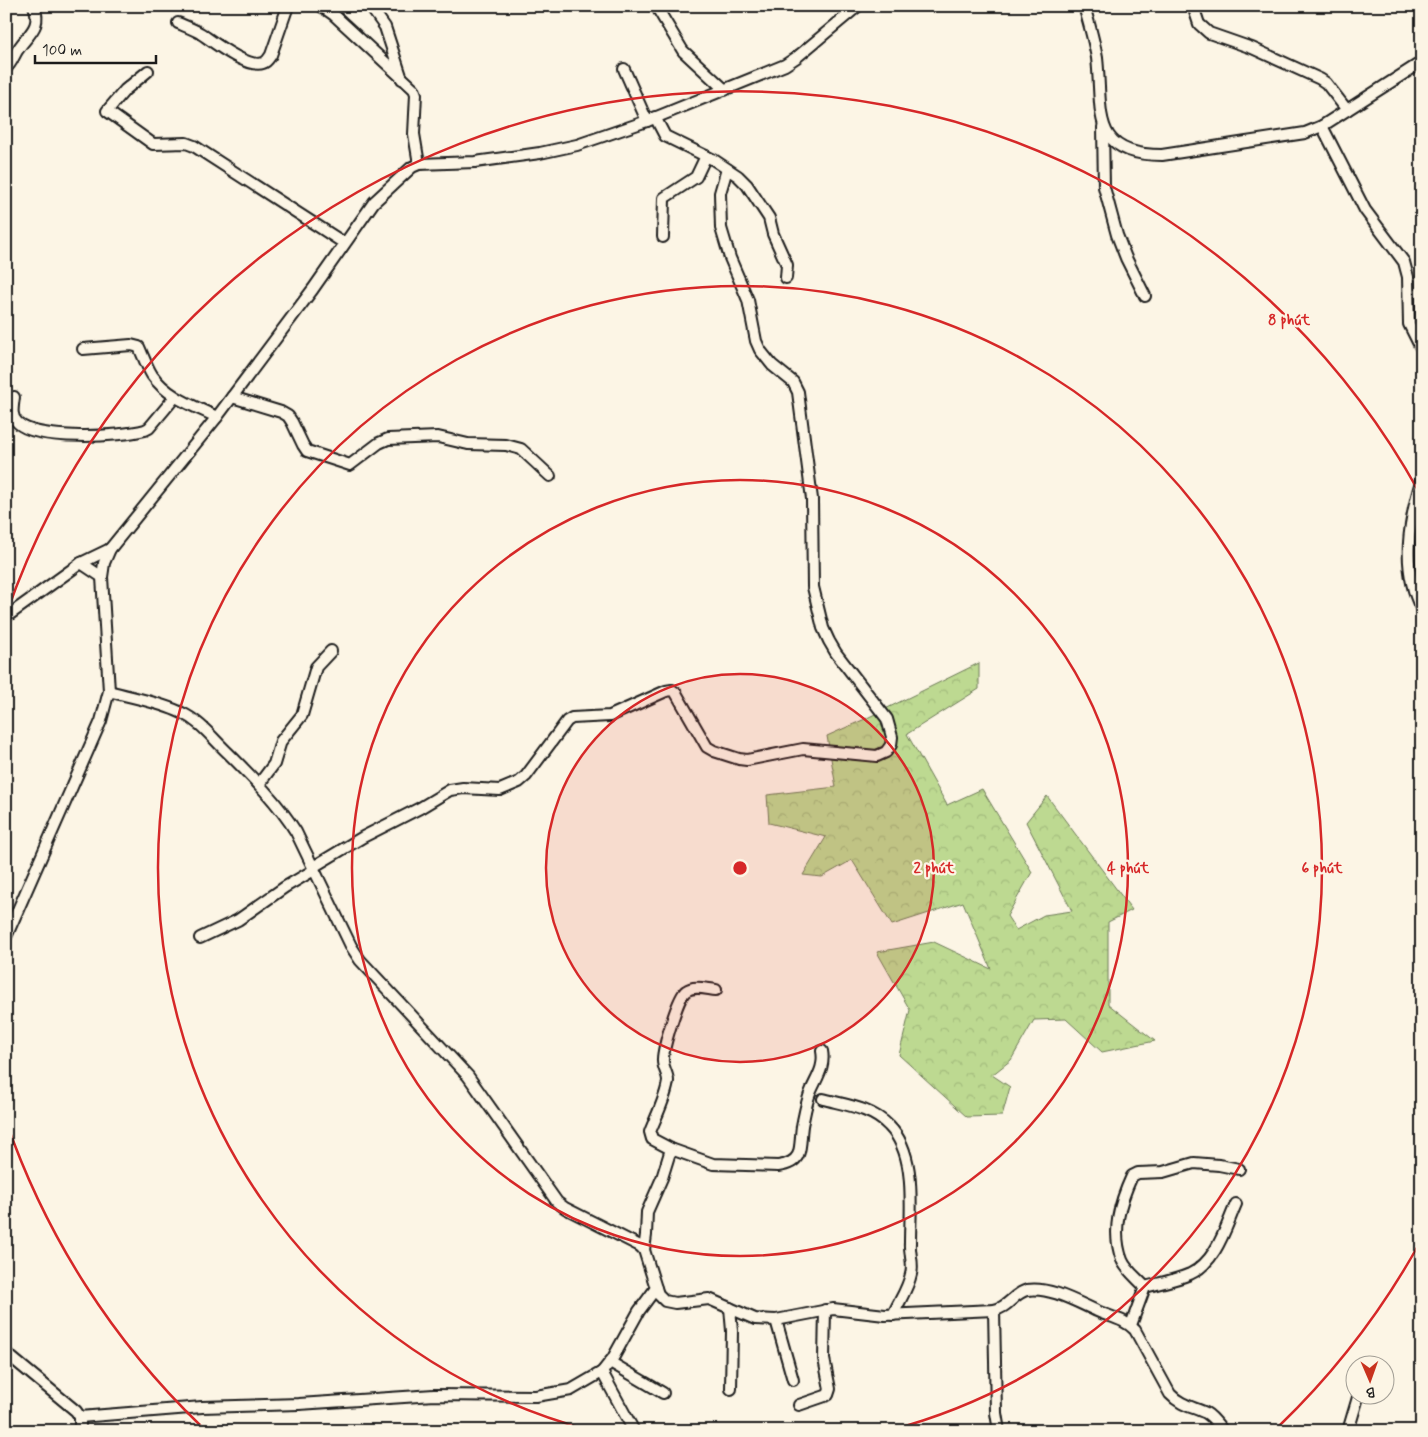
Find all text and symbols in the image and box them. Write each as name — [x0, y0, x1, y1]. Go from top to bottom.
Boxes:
scale bar — [35, 32, 156, 64]
text: 100 m — [42, 41, 82, 61]
text: 8 phút — [1268, 311, 1311, 331]
centre of rings — [731, 859, 749, 877]
text: 2 phút — [914, 859, 956, 879]
text: 4 phút — [1107, 859, 1150, 879]
text: 6 phút — [1301, 859, 1344, 879]
north arrow — [1346, 1354, 1396, 1404]
text: B — [1366, 1383, 1375, 1401]

